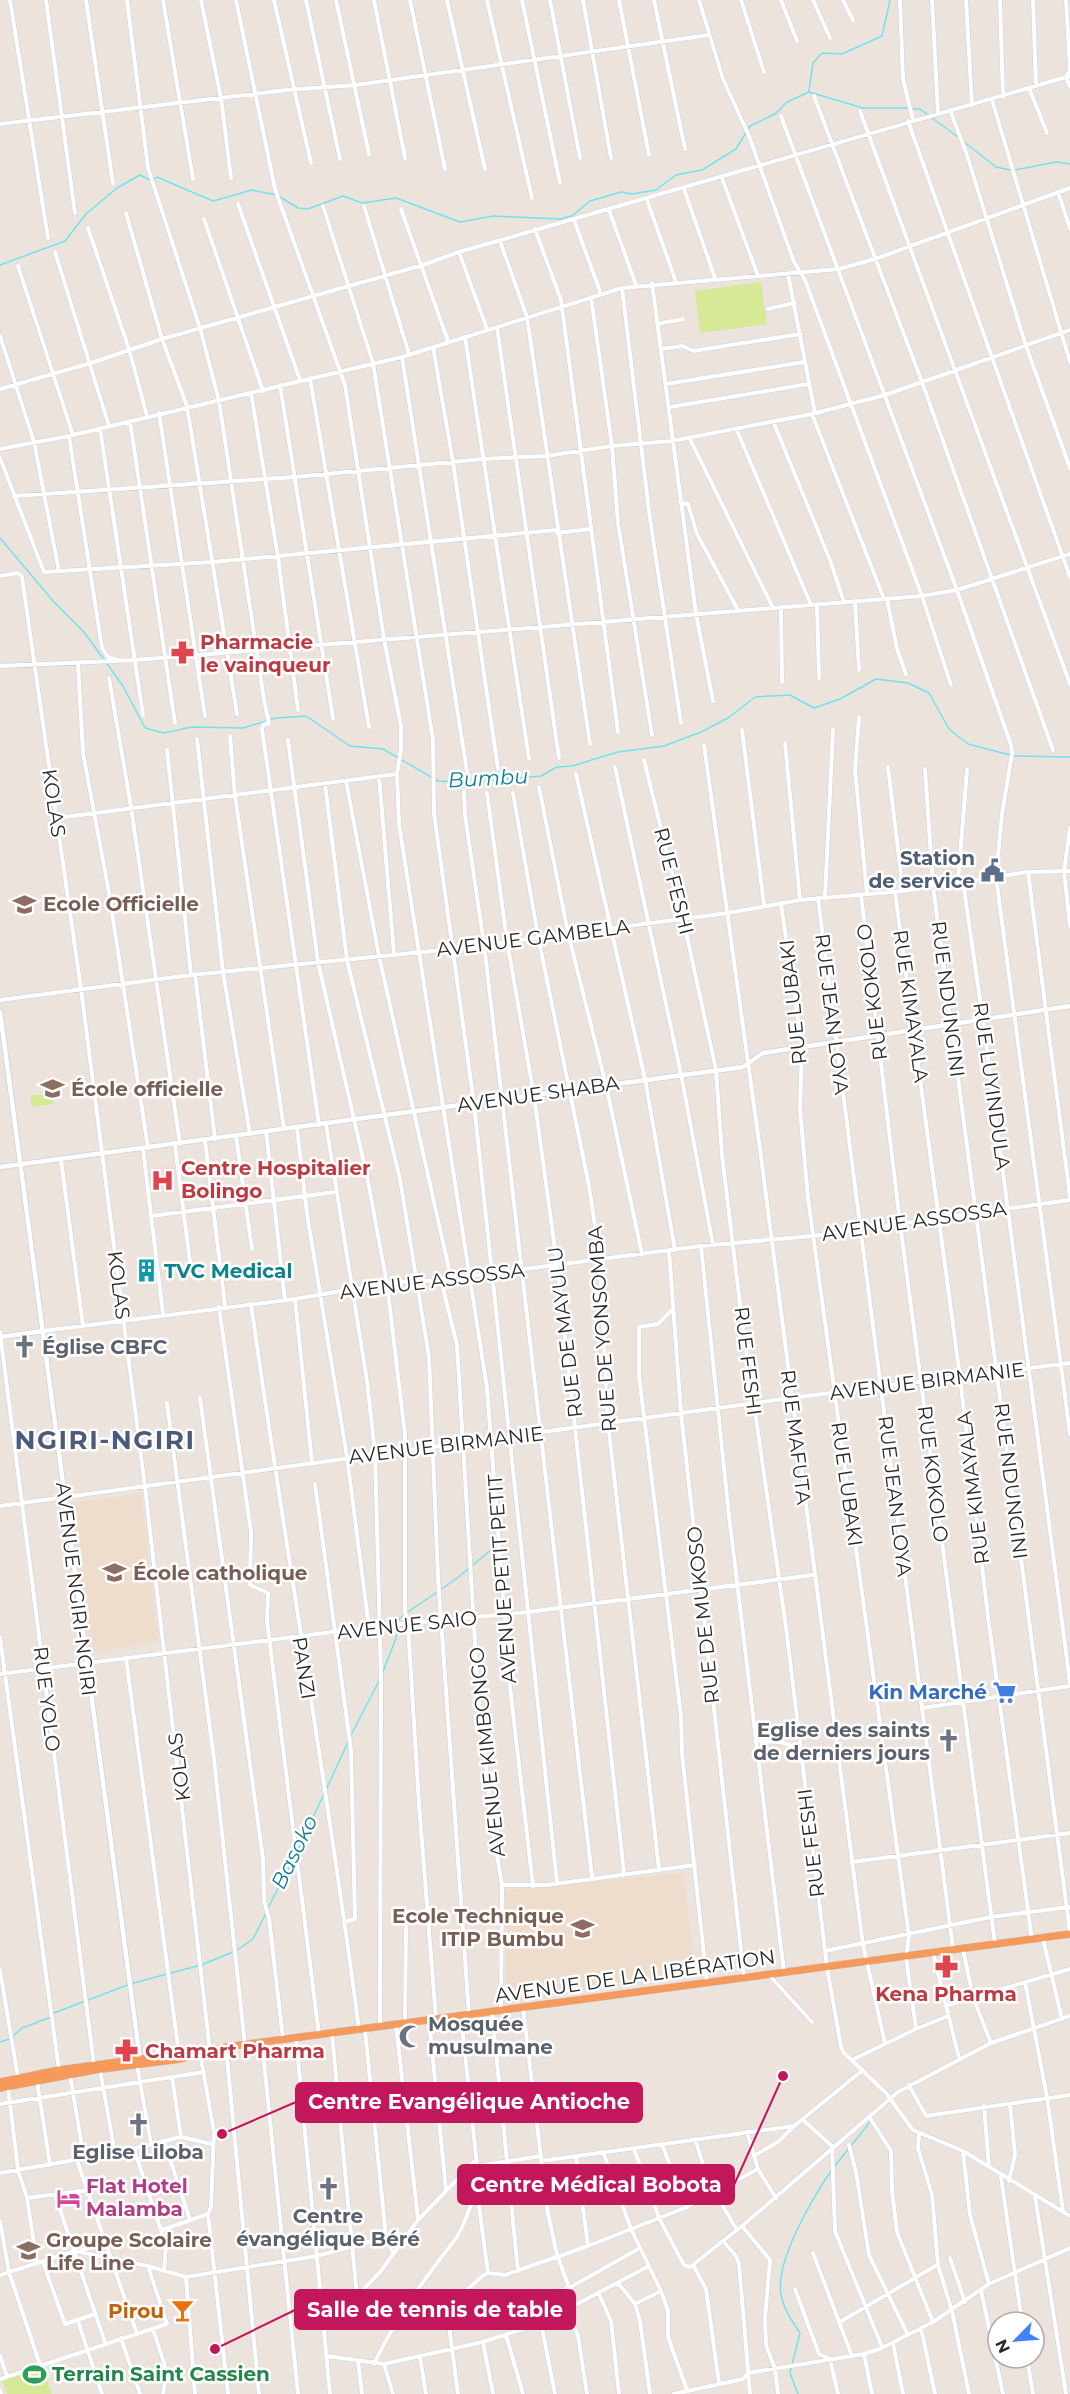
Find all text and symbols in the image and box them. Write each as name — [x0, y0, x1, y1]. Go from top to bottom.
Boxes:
place label: Pharmacie le vainqueur — [200, 630, 331, 677]
pharmacy icon: Pharmacie le vainqueur — [169, 640, 195, 666]
water label: Bumbu — [447, 763, 529, 793]
street label: KOLAS — [37, 767, 71, 839]
street label: RUE FESHI — [649, 825, 699, 937]
place label: Station de service — [868, 846, 975, 893]
public building icon: Station de service — [980, 857, 1006, 883]
school or university icon: Ecole Officielle — [12, 891, 38, 917]
place label: Ecole Officielle — [43, 892, 199, 916]
street label: AVENUE GAMBELA — [435, 914, 632, 962]
street label: RUE NDUNGINI — [926, 919, 970, 1079]
street label: RUE KOKOLO — [852, 922, 892, 1062]
street label: RUE KIMAYALA — [888, 928, 934, 1085]
street label: RUE JEAN LOYA — [810, 932, 854, 1096]
street label: RUE LUBAKI — [774, 938, 812, 1066]
street label: RUE LUYINDULA — [968, 1001, 1016, 1172]
street label: AVENUE SHABA — [455, 1071, 621, 1117]
school or university icon: École officielle — [40, 1076, 66, 1102]
place label: École officielle — [71, 1077, 223, 1101]
place label: Centre Hospitalier Bolingo — [181, 1156, 371, 1203]
hospital icon: Centre Hospitalier Bolingo — [150, 1167, 176, 1193]
street label: AVENUE ASSOSSA — [820, 1196, 1008, 1246]
street label: RUE DE YONSOMBA — [583, 1224, 621, 1433]
street label: RUE DE MAYULU — [543, 1245, 587, 1419]
street label: KOLAS — [103, 1249, 135, 1321]
building icon: TVC Medical — [133, 1258, 159, 1284]
street label: AVENUE ASSOSSA — [338, 1258, 526, 1304]
place label: TVC Medical — [164, 1259, 292, 1283]
street label: RUE FESHI — [729, 1305, 767, 1417]
church icon: Église CBFC — [11, 1334, 37, 1360]
place label: Église CBFC — [42, 1335, 168, 1359]
street label: AVENUE BIRMANIE — [828, 1357, 1026, 1405]
street label: RUE MAFUTA — [776, 1368, 816, 1506]
street label: RUE NDUNGINI — [989, 1401, 1033, 1561]
street label: RUE KOKOLO — [913, 1404, 953, 1544]
street label: RUE KIMAYALA — [952, 1410, 994, 1566]
street label: RUE JEAN LOYA — [873, 1414, 917, 1578]
street label: RUE LUBAKI — [826, 1420, 868, 1548]
street label: AVENUE BIRMANIE — [347, 1421, 545, 1469]
district label: NGIRI-NGIRI — [15, 1424, 195, 1456]
street label: AVENUE PETIT PETIT — [483, 1473, 521, 1684]
street label: AVENUE NGIRI-NGIRI — [51, 1481, 101, 1697]
street label: RUE DE MUKOSO — [682, 1525, 724, 1705]
school or university icon: École catholique — [102, 1560, 128, 1586]
place label: École catholique — [133, 1561, 308, 1585]
street label: AVENUE SAIO — [336, 1606, 478, 1644]
street label: PANZI — [287, 1635, 321, 1701]
street label: RUE YOLO — [29, 1645, 65, 1753]
street label: AVENUE KIMBONGO — [464, 1646, 510, 1858]
supermarket icon: Kin Marché — [992, 1679, 1018, 1705]
place label: Kin Marché — [869, 1680, 987, 1704]
place label: Eglise des saints de derniers jours — [753, 1718, 930, 1765]
church icon: Eglise des saints de derniers jours — [935, 1728, 961, 1754]
street label: KOLAS — [163, 1731, 195, 1803]
street label: RUE FESHI — [792, 1787, 830, 1899]
water label: Basoko — [266, 1811, 322, 1893]
place label: Ecole Technique ITIP Bumbu — [392, 1904, 564, 1951]
school or university icon: Ecole Technique ITIP Bumbu — [569, 1915, 595, 1941]
street label: AVENUE DE LA LIBÉRATION — [493, 1944, 777, 2008]
pharmacy icon: Kena Pharma — [933, 1954, 959, 1980]
place label: Kena Pharma — [875, 1982, 1017, 2006]
place label: Mosquée musulmane — [428, 2012, 553, 2059]
mosque icon: Mosquée musulmane — [397, 2023, 423, 2049]
pharmacy icon: Chamart Pharma — [114, 2038, 140, 2064]
place label: Chamart Pharma — [145, 2039, 325, 2063]
callout: Centre Evangélique Antioche — [296, 2083, 642, 2122]
text: Centre Evangélique Antioche — [308, 2089, 630, 2114]
church icon: Eglise Liloba — [125, 2112, 151, 2138]
place label: Eglise Liloba — [72, 2140, 204, 2164]
callout: Centre Médical Bobota — [458, 2165, 734, 2204]
text: Centre Médical Bobota — [470, 2172, 722, 2197]
place label: Flat Hotel Malamba — [86, 2174, 188, 2221]
church icon: Centre évangélique Béré — [315, 2176, 341, 2202]
hotel icon: Flat Hotel Malamba — [55, 2185, 81, 2211]
place label: Centre évangélique Béré — [236, 2204, 420, 2251]
place label: Groupe Scolaire Life Line — [46, 2228, 212, 2275]
school or university icon: Groupe Scolaire Life Line — [15, 2238, 41, 2264]
callout: Salle de tennis de table — [295, 2290, 575, 2329]
text: Salle de tennis de table — [307, 2297, 563, 2322]
bar icon: Pirou — [169, 2298, 195, 2324]
place label: Pirou — [108, 2299, 164, 2323]
north arrow — [986, 2310, 1046, 2370]
text: N — [992, 2336, 1014, 2356]
sports icon: Terrain Saint Cassien — [21, 2361, 47, 2387]
place label: Terrain Saint Cassien — [52, 2362, 270, 2386]

